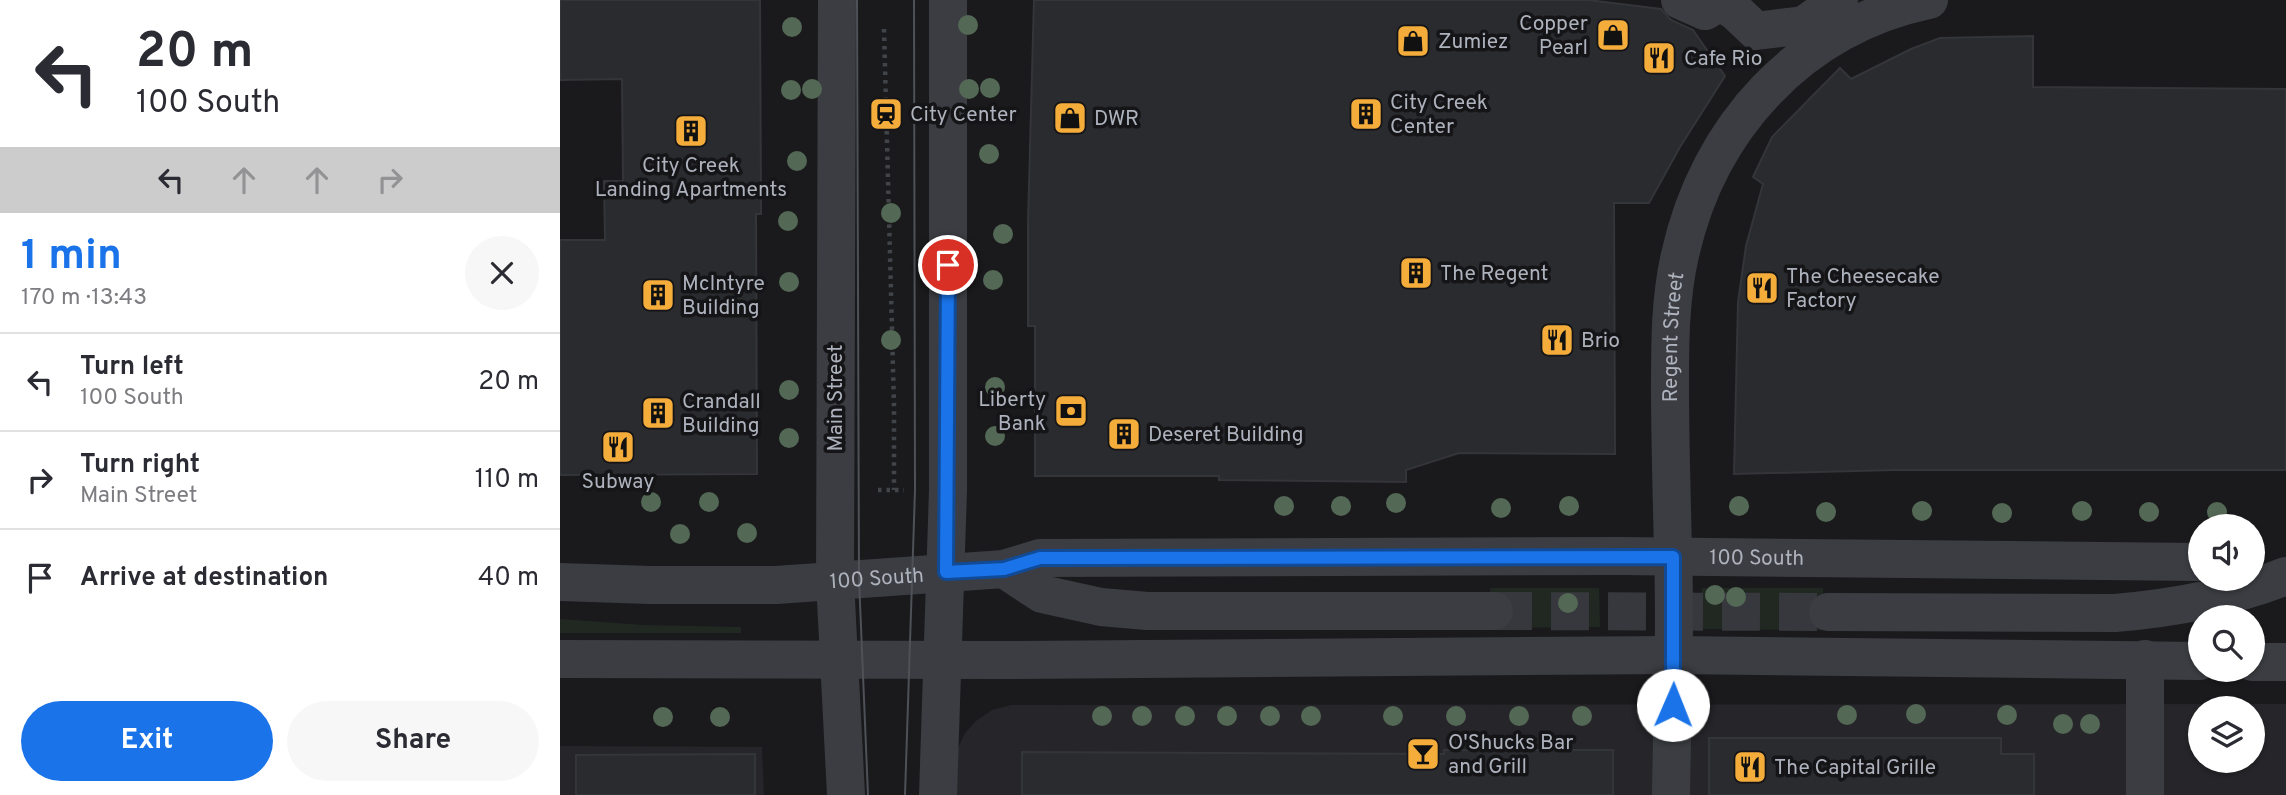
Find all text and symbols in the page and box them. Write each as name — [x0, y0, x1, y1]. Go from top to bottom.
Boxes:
place label: Copper Pearl — [1519, 11, 1588, 62]
shop icon: Copper Pearl — [1594, 16, 1632, 54]
shop icon: Zumiez — [1394, 22, 1432, 60]
text: 20 m — [136, 23, 253, 85]
icon: left — [21, 28, 112, 119]
place label: Zumiez — [1438, 29, 1508, 56]
restaurant icon: Cafe Rio — [1640, 39, 1678, 77]
place label: Cafe Rio — [1684, 46, 1762, 73]
text: 100 South — [136, 84, 280, 124]
place label: City Creek Center — [1390, 90, 1488, 141]
station icon: City Center — [867, 95, 905, 133]
building icon: City Creek Center — [1347, 95, 1385, 133]
shop icon: DWR — [1051, 99, 1089, 137]
place label: City Center — [910, 102, 1017, 129]
place label: DWR — [1094, 106, 1139, 133]
building icon: City Creek Landing Apartments — [672, 112, 710, 150]
place label: City Creek Landing Apartments — [595, 153, 787, 204]
icon: left — [152, 161, 190, 199]
icon: ahead — [225, 161, 263, 199]
icon: ahead — [298, 161, 336, 199]
icon: right — [371, 161, 409, 199]
text: 1 min — [21, 231, 122, 284]
pin — [918, 235, 978, 295]
button: close — [465, 236, 539, 310]
icon: arrive — [929, 246, 967, 284]
building icon: The Regent — [1397, 254, 1435, 292]
place label: The Regent — [1440, 261, 1548, 288]
place label: The Cheesecake Factory — [1786, 264, 1940, 315]
restaurant icon: The Cheesecake Factory — [1743, 269, 1781, 307]
street label: Regent Street — [1658, 270, 1691, 402]
place label: McIntyre Building — [682, 271, 765, 322]
building icon: McIntyre Building — [639, 276, 677, 314]
text: 170 m · 13:43 — [21, 284, 147, 313]
restaurant icon: Brio — [1538, 321, 1576, 359]
place label: Brio — [1581, 328, 1620, 355]
street label: Main Street — [823, 344, 850, 452]
text: Turn left — [80, 351, 184, 384]
icon: left — [21, 363, 59, 401]
text: 20 m — [478, 366, 539, 399]
text: 100 South — [80, 384, 184, 413]
place label: Liberty Bank — [978, 387, 1046, 438]
place label: Crandall Building — [682, 389, 761, 440]
bank icon: Liberty Bank — [1052, 392, 1090, 430]
building icon: Crandall Building — [639, 394, 677, 432]
building icon: Deseret Building — [1105, 415, 1143, 453]
place label: Deseret Building — [1148, 422, 1303, 449]
restaurant icon: Subway — [599, 428, 637, 466]
text: Turn right — [80, 449, 200, 482]
icon: right — [21, 461, 59, 499]
text: 110 m — [475, 464, 539, 497]
place label: Subway — [582, 469, 654, 496]
text: Main Street — [80, 482, 197, 511]
map controls — [2188, 514, 2265, 773]
button: sound — [2188, 514, 2265, 591]
street label: 100 South — [1709, 545, 1804, 573]
icon: arrive — [21, 559, 59, 597]
text: Arrive at destination — [80, 562, 328, 595]
text: 40 m — [478, 562, 539, 595]
street label: 100 South — [829, 563, 925, 596]
button: search — [2188, 605, 2265, 682]
position arrow — [1636, 668, 1710, 742]
button: layers — [2188, 696, 2265, 773]
button: Exit — [21, 701, 273, 781]
button: Share — [287, 701, 539, 781]
place label: O'Shucks Bar and Grill — [1448, 730, 1573, 781]
bar icon: O'Shucks Bar and Grill — [1404, 735, 1442, 773]
restaurant icon: The Capital Grille — [1731, 748, 1769, 786]
place label: The Capital Grille — [1774, 755, 1936, 782]

